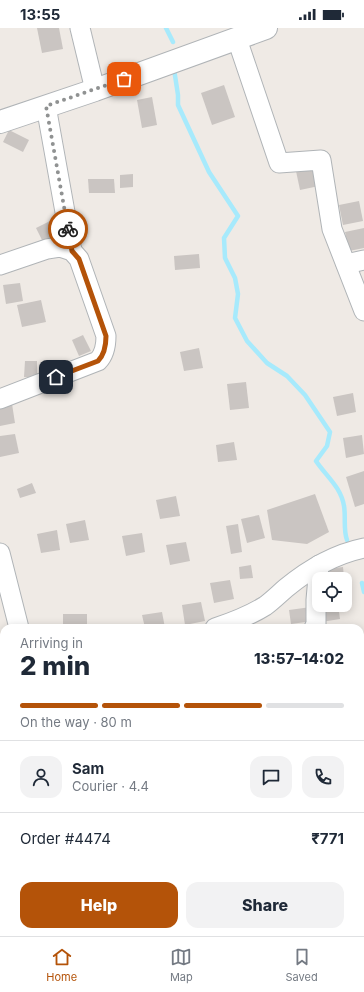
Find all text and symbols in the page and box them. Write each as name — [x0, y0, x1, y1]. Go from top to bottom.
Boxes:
text: 13:55 — [20, 5, 60, 24]
pin — [107, 62, 141, 96]
icon: bag — [113, 68, 135, 90]
courier — [48, 209, 88, 249]
icon: bike — [57, 218, 79, 240]
pin — [39, 360, 73, 394]
icon: home — [45, 366, 67, 388]
map controls — [312, 572, 352, 612]
button: locate — [312, 572, 352, 612]
text: Arriving in — [20, 635, 83, 651]
text: 13:57–14:02 — [254, 649, 344, 668]
text: 2 min — [20, 650, 90, 681]
text: On the way · 80 m — [20, 714, 132, 730]
button: person — [20, 756, 62, 798]
button: chat — [250, 756, 292, 798]
button: phone — [302, 756, 344, 798]
text: Sam — [72, 759, 104, 778]
text: Courier · 4.4 — [72, 778, 149, 794]
text: Order #4474 — [20, 829, 111, 848]
text: ₹771 — [311, 829, 344, 848]
button: Help — [20, 882, 178, 928]
button: Share — [186, 882, 344, 928]
tab: Home — [46, 946, 77, 984]
tab: Map — [170, 946, 193, 984]
tab: Saved — [285, 946, 318, 984]

